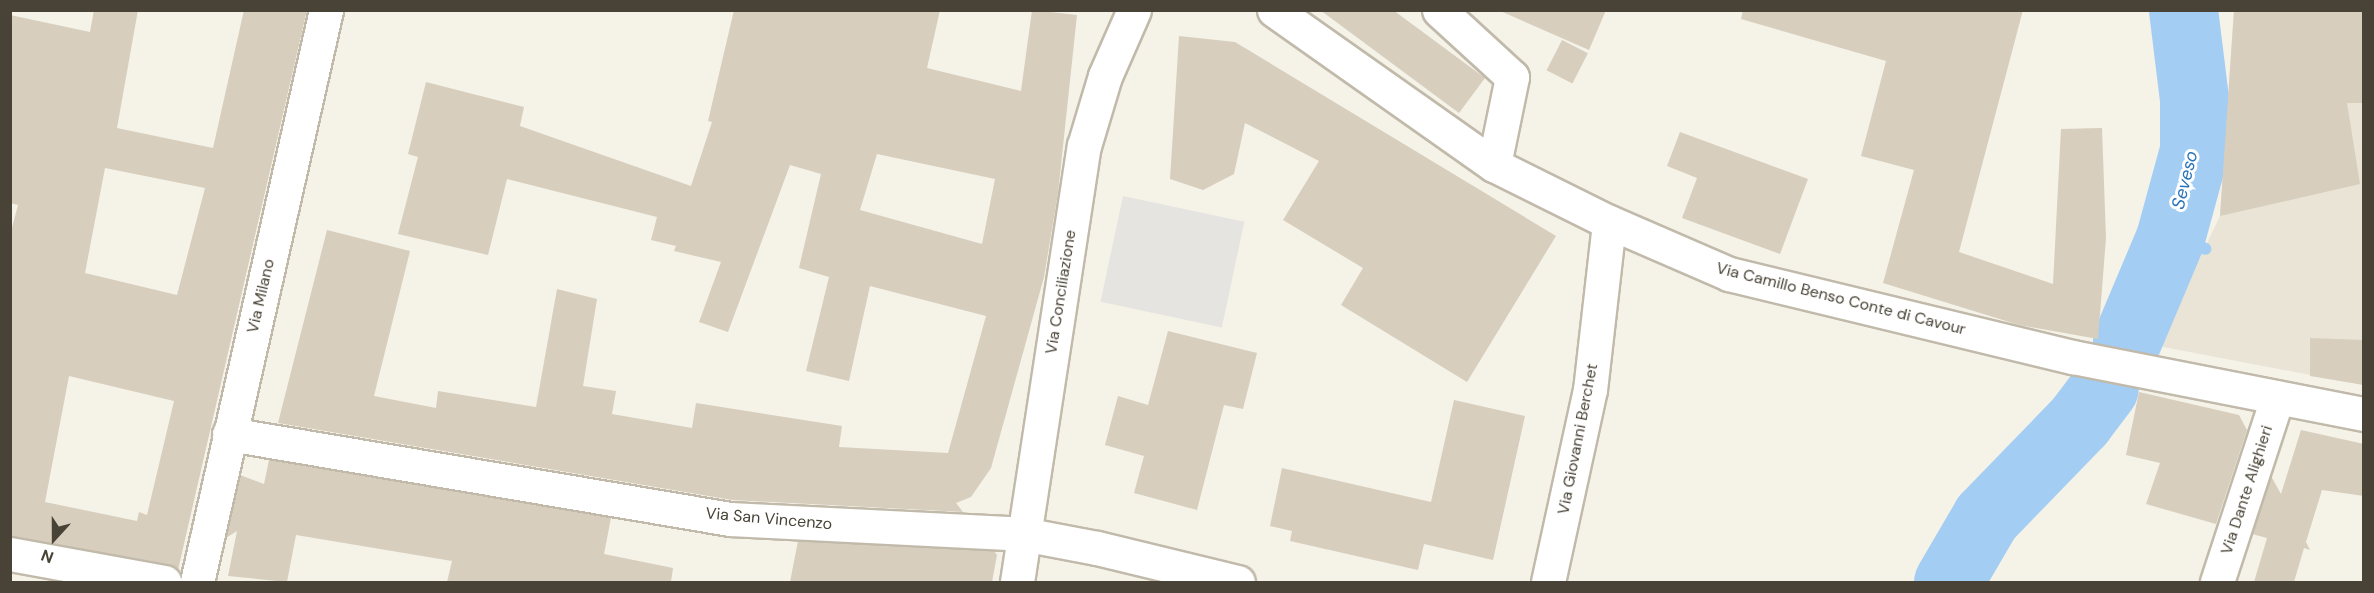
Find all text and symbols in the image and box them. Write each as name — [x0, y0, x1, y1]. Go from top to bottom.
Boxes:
water label: Seveso — [2167, 149, 2203, 211]
street label: Via Conciliazione — [1042, 228, 1080, 356]
street label: Via Milano — [243, 257, 279, 335]
street label: Via Camillo Benso Conte di Cavour — [1714, 259, 1968, 339]
street label: Via Giovanni Berchet — [1554, 362, 1602, 516]
street label: Via Dante Alighieri — [2217, 423, 2277, 557]
street label: Via San Vincenzo — [705, 504, 833, 534]
north arrow — [24, 509, 84, 569]
text: N — [38, 544, 57, 568]

